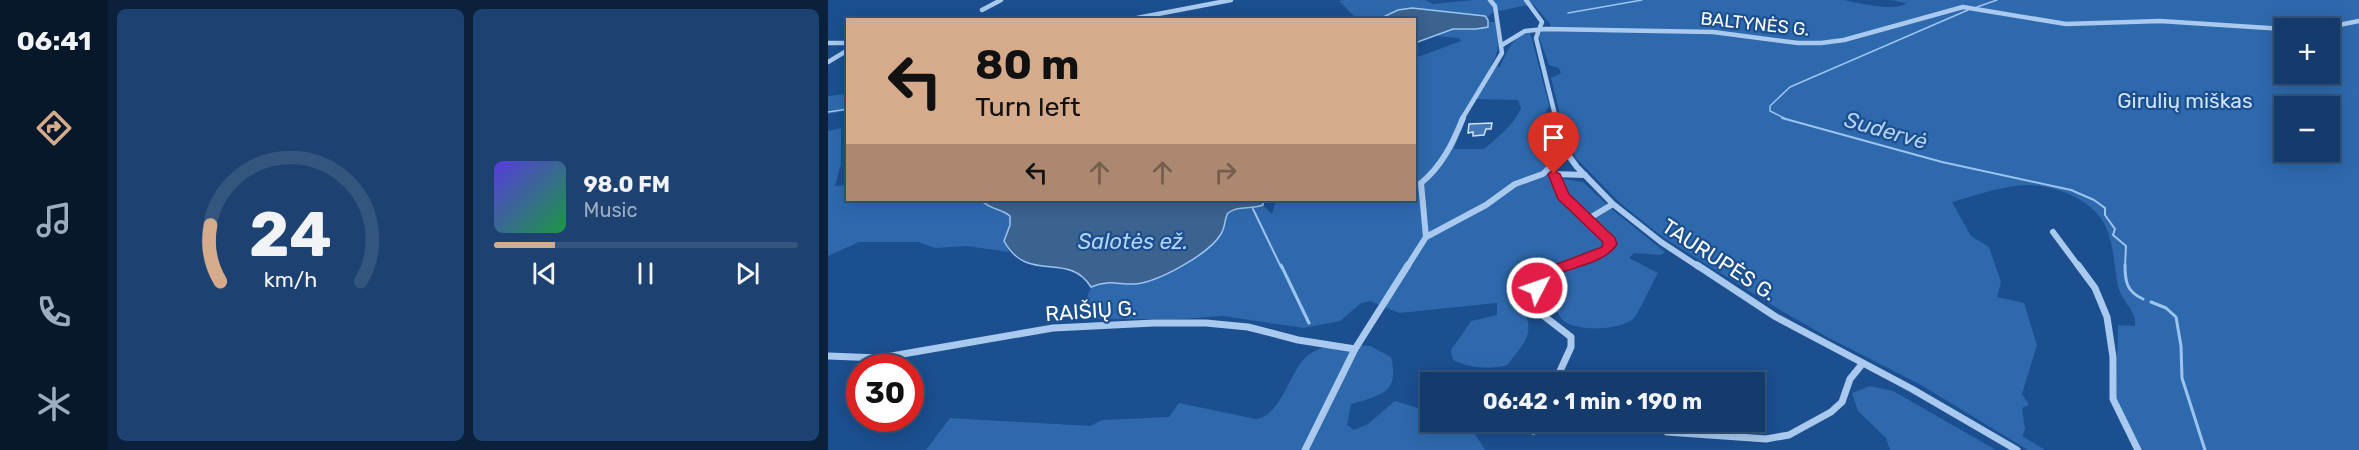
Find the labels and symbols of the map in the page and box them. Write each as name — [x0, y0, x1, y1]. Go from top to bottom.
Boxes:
street label: BALTYNĖS G. — [1699, 7, 1811, 41]
park label: Girulių miškas — [2117, 88, 2253, 113]
water label: Sudervė — [1841, 106, 1930, 155]
pin — [1528, 112, 1579, 174]
street label: TAURUPĖS G. — [1657, 213, 1781, 306]
water label: Salotės ež. — [1078, 228, 1188, 255]
position arrow — [1505, 256, 1569, 320]
street label: RAIŠIŲ G. — [1044, 295, 1137, 326]
speed limit sign: 30 — [846, 354, 924, 432]

